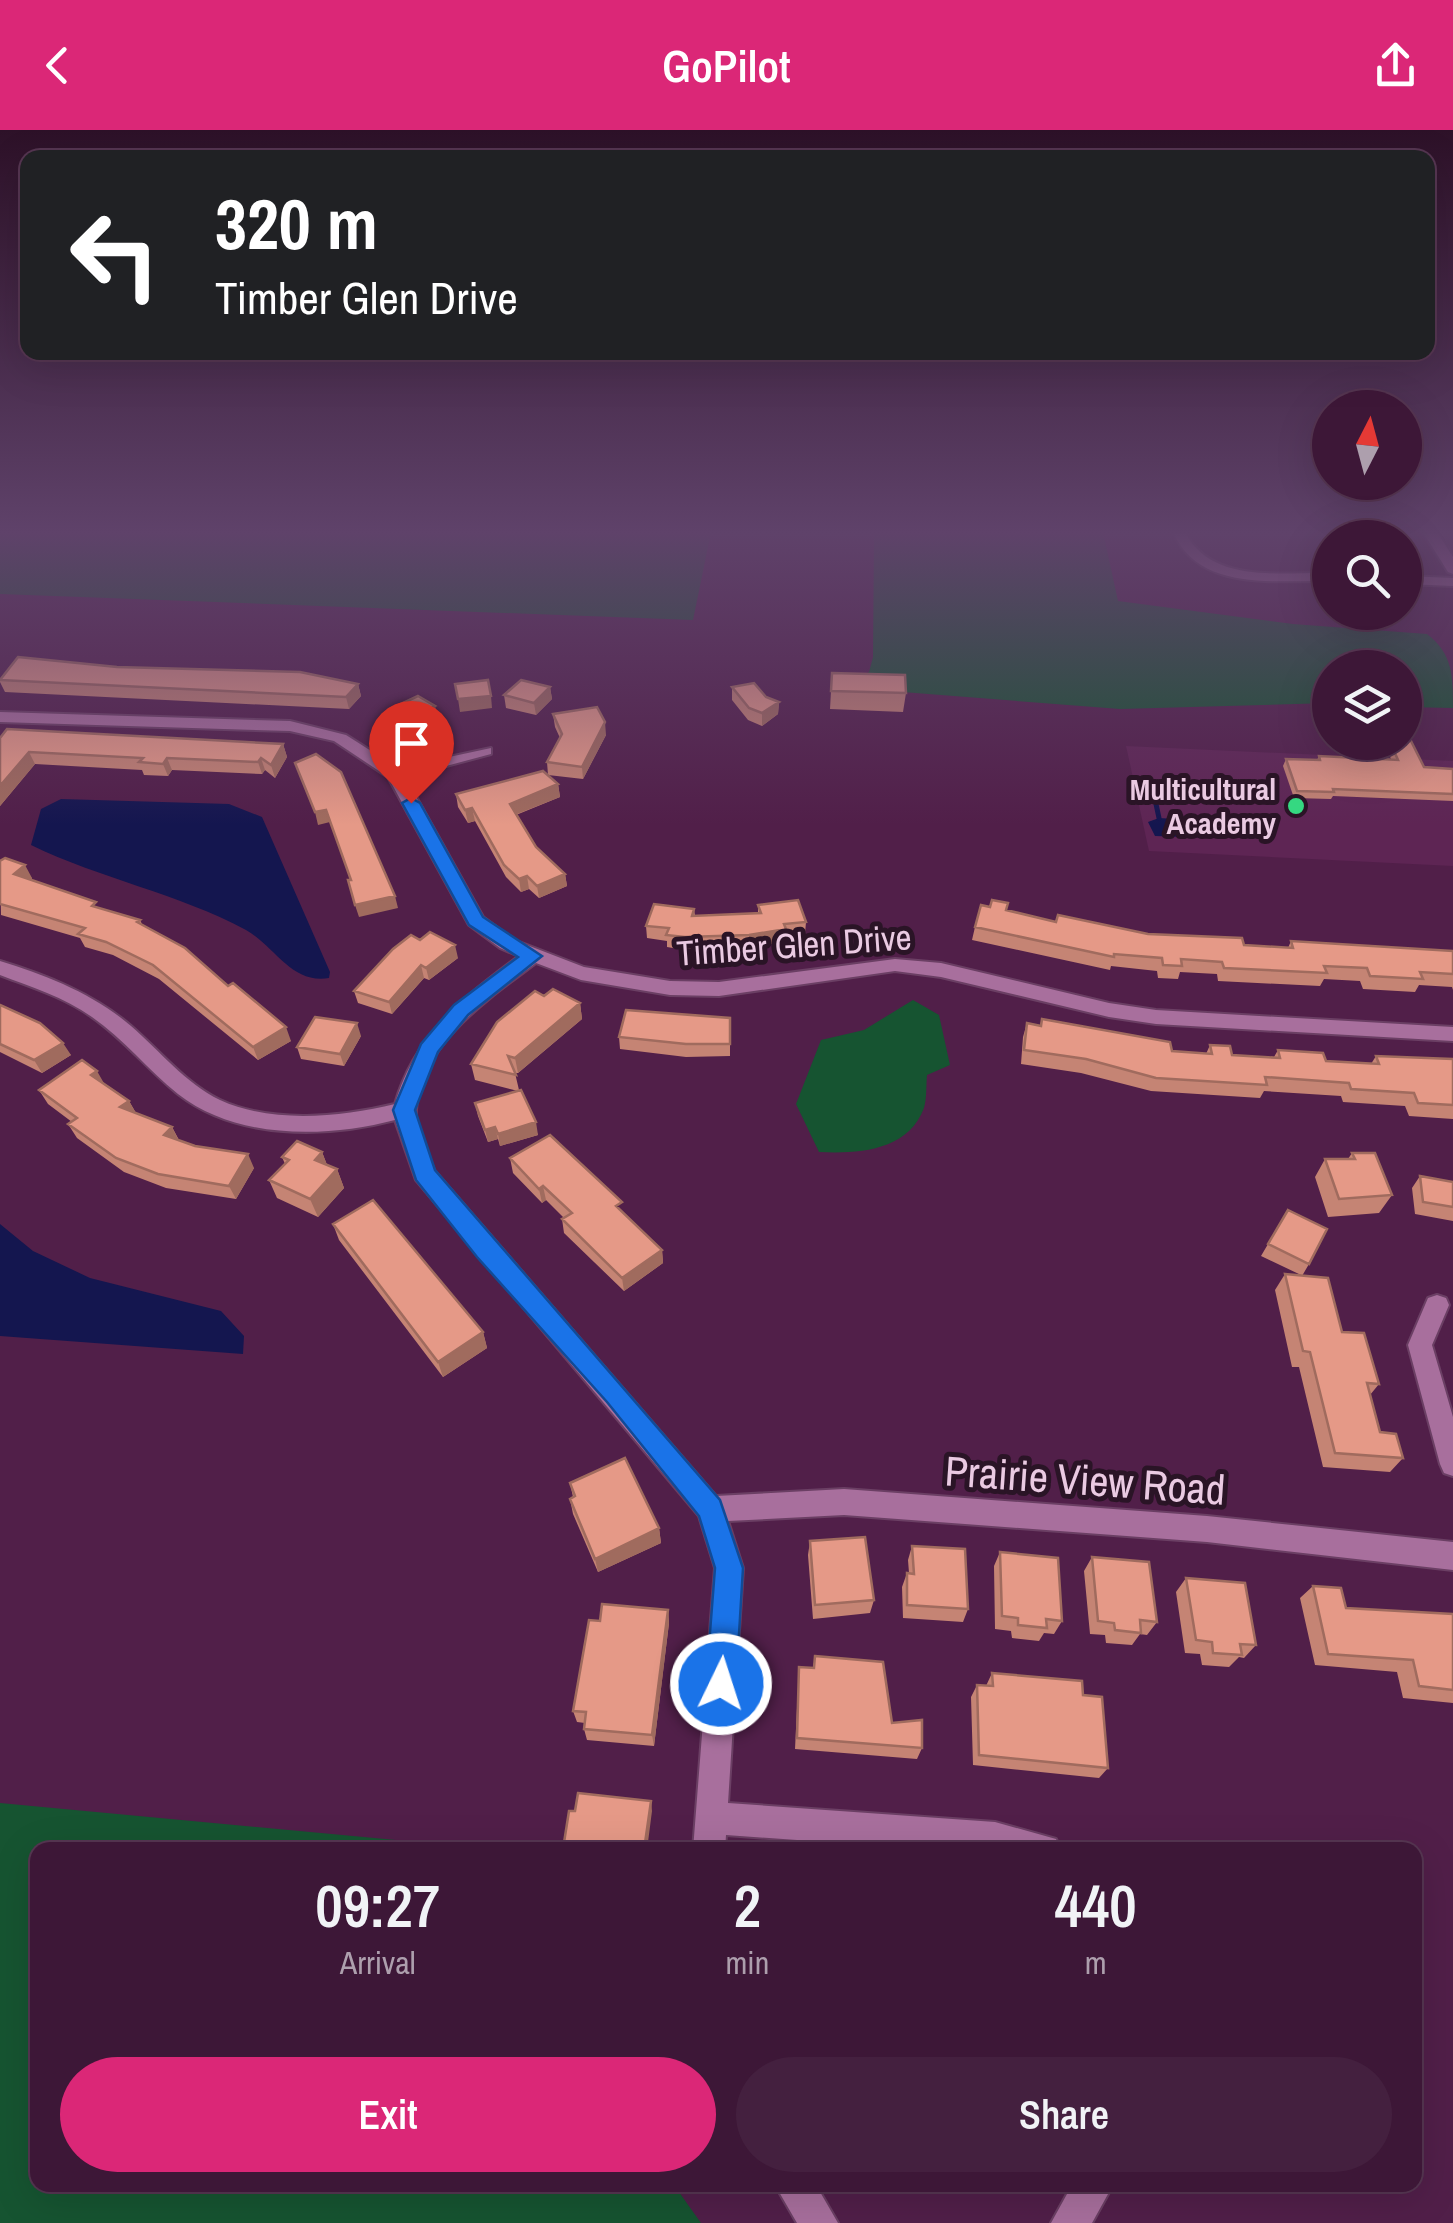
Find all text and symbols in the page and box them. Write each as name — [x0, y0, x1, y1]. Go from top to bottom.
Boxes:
text: GoPilot — [662, 35, 791, 96]
icon: back — [30, 38, 85, 93]
icon: share — [1368, 38, 1423, 93]
text: 320 m — [215, 177, 378, 271]
icon: left — [50, 190, 180, 320]
text: Timber Glen Drive — [215, 267, 518, 328]
north arrow — [1312, 390, 1422, 500]
map controls — [1312, 390, 1422, 760]
button: search — [1312, 520, 1422, 630]
button: layers — [1312, 650, 1422, 760]
pin — [369, 701, 454, 804]
icon: arrive — [384, 716, 439, 771]
place label: Multicultural Academy — [1130, 769, 1276, 843]
marker: Multicultural Academy — [1285, 795, 1307, 817]
street label: Timber Glen Drive — [675, 913, 913, 977]
street label: Prairie View Road — [943, 1442, 1227, 1518]
position arrow — [669, 1632, 773, 1736]
text: 09:27 — [315, 1865, 440, 1946]
text: 2 — [734, 1865, 761, 1946]
text: 440 — [1055, 1865, 1137, 1946]
text: Arrival — [340, 1941, 416, 1984]
text: min — [726, 1941, 769, 1984]
text: m — [1085, 1941, 1107, 1984]
button: Exit — [60, 2057, 716, 2172]
button: Share — [736, 2057, 1392, 2172]

